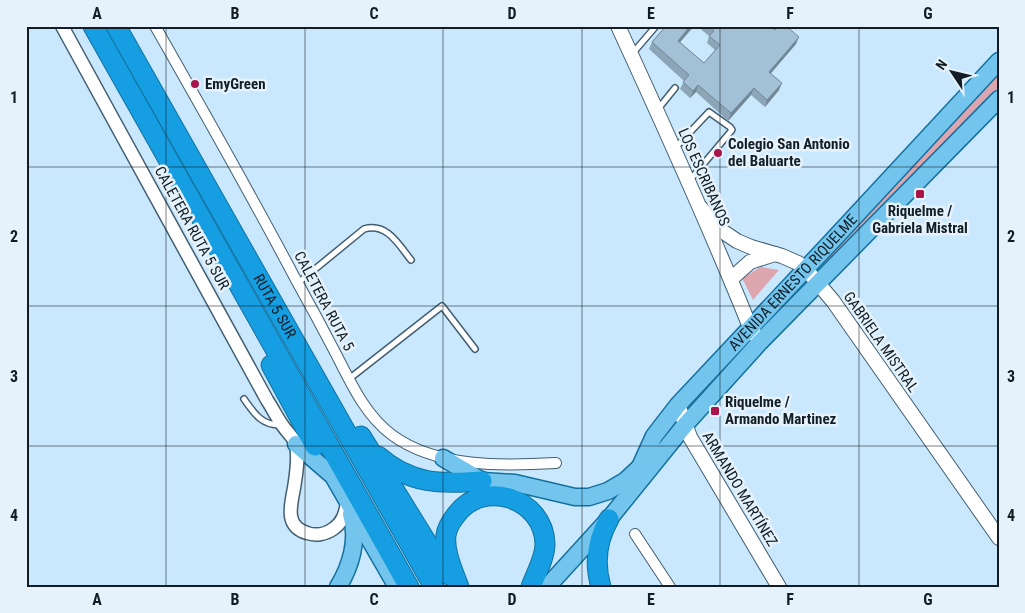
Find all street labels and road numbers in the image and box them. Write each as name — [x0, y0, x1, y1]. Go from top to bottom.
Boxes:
street label: LOS ESCRIBANOS — [674, 125, 734, 229]
street label: CALETERA RUTA 5 SUR — [151, 163, 233, 293]
street label: AVENIDA ERNESTO RIQUELME — [725, 211, 861, 354]
street label: CALETERA RUTA 5 — [290, 248, 358, 354]
street label: RUTA 5 SUR — [250, 271, 300, 341]
street label: GABRIELA MISTRAL — [840, 288, 922, 396]
street label: ARMANDO MARTÍNEZ — [699, 428, 781, 550]

